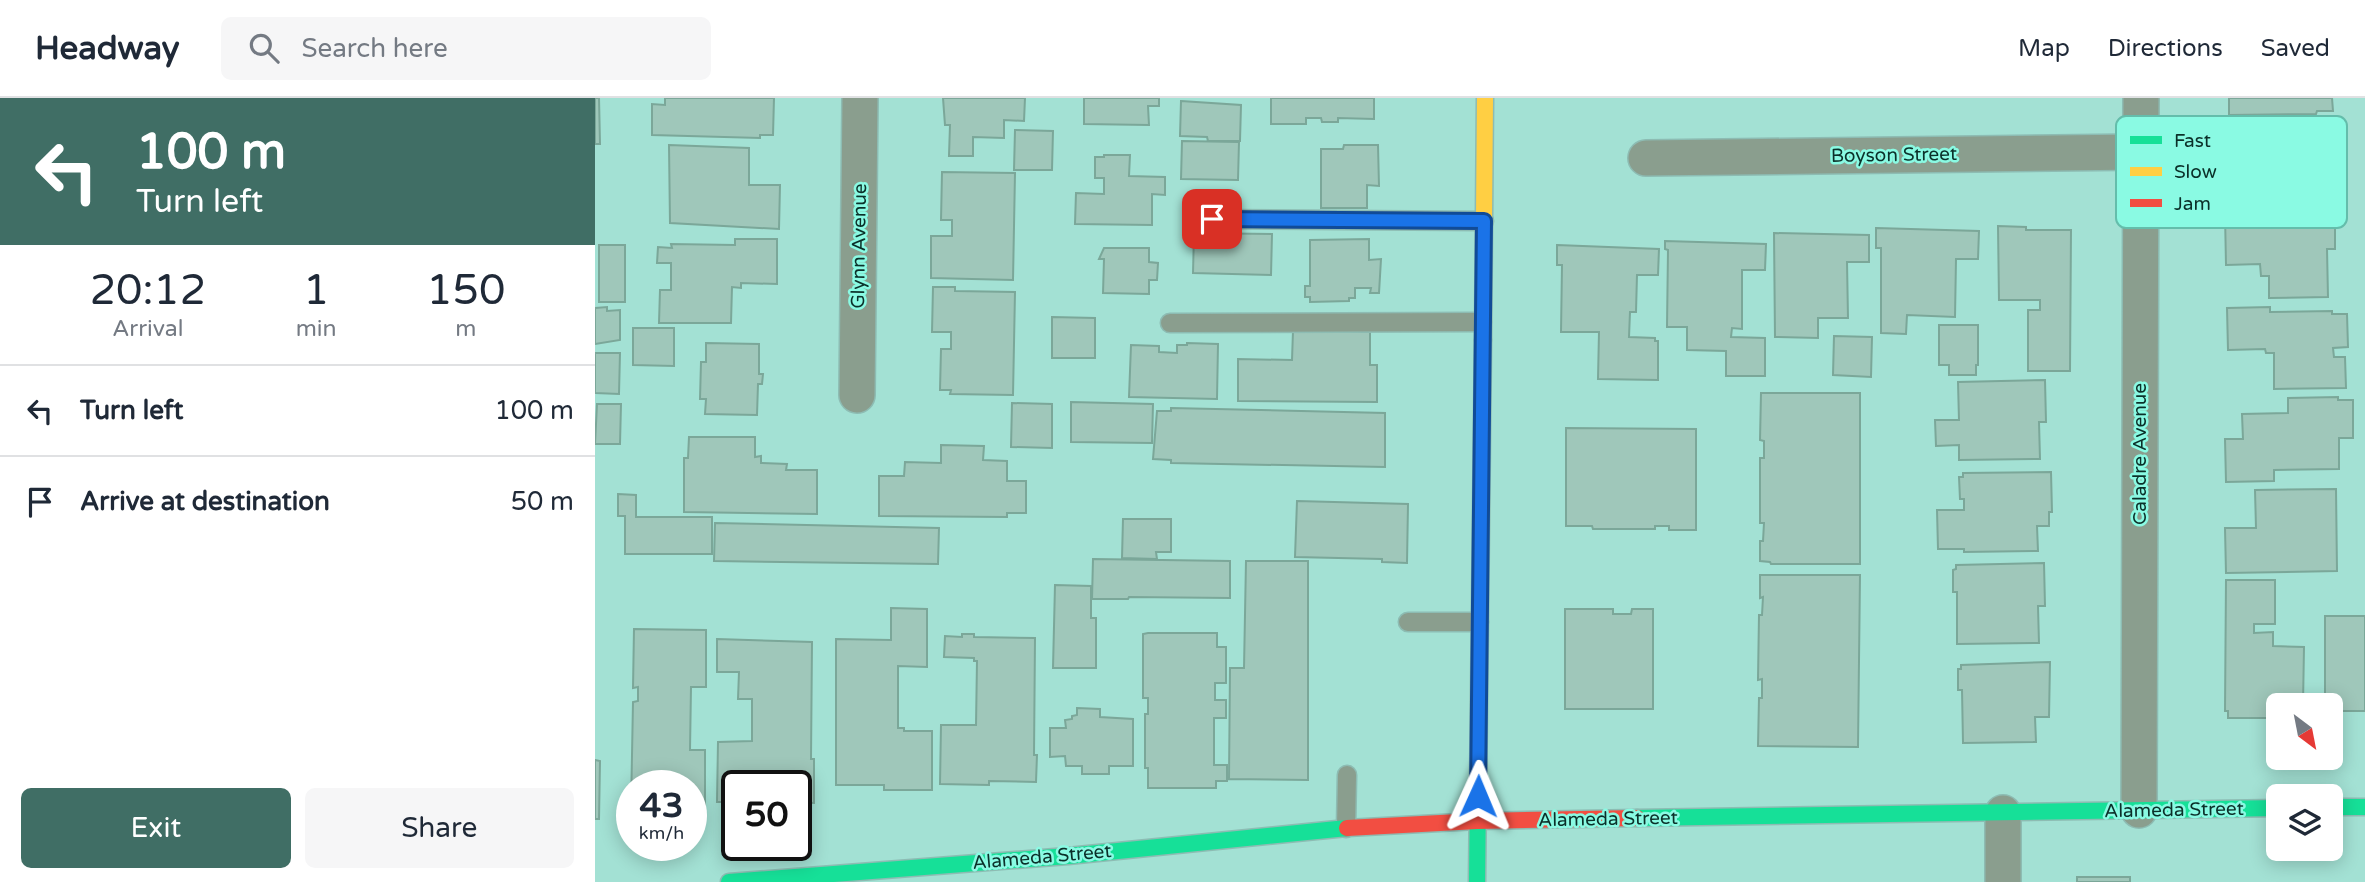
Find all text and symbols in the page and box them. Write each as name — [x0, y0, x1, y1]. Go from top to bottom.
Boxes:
search box — [221, 17, 711, 80]
text: Headway — [35, 29, 179, 68]
icon: search — [245, 29, 283, 67]
text: Search here — [301, 33, 448, 64]
text: Map — [2018, 34, 2070, 63]
text: Directions — [2108, 34, 2223, 63]
text: Saved — [2261, 34, 2330, 63]
legend — [2116, 116, 2347, 228]
text: 100 m — [136, 123, 286, 182]
icon: left — [21, 126, 112, 217]
text: Fast — [2174, 130, 2211, 152]
street label: Boyson Street — [1831, 143, 1957, 167]
text: Slow — [2174, 161, 2217, 183]
text: Turn left — [136, 183, 263, 221]
street label: Glynn Avenue — [847, 183, 871, 309]
pin — [1182, 189, 1242, 249]
text: Jam — [2174, 193, 2211, 215]
icon: arrive — [1193, 200, 1231, 238]
text: 20:12 — [90, 265, 206, 316]
text: 1 — [303, 265, 329, 316]
text: 150 — [426, 265, 505, 316]
text: Arrival — [112, 315, 183, 343]
text: min — [296, 315, 337, 343]
text: m — [455, 315, 476, 343]
street label: Caladre Avenue — [2129, 383, 2151, 525]
icon: left — [21, 392, 59, 430]
text: Turn left — [80, 395, 183, 426]
text: 100 m — [494, 395, 574, 426]
icon: arrive — [21, 483, 59, 521]
text: Arrive at destination — [80, 486, 330, 517]
text: 50 m — [511, 486, 574, 517]
north arrow — [2266, 693, 2343, 770]
map controls — [2266, 693, 2343, 861]
position arrow — [1441, 759, 1515, 833]
speed limit sign: 50 — [721, 770, 812, 861]
button: layers — [2266, 784, 2343, 861]
text: 43 — [640, 785, 683, 827]
button: Exit — [21, 788, 291, 868]
button: Share — [305, 788, 574, 868]
street label: Alameda Street — [2104, 798, 2244, 822]
street label: Alameda Street — [1538, 807, 1678, 831]
text: km/h — [639, 822, 684, 844]
street label: Alameda Street — [972, 840, 1112, 874]

